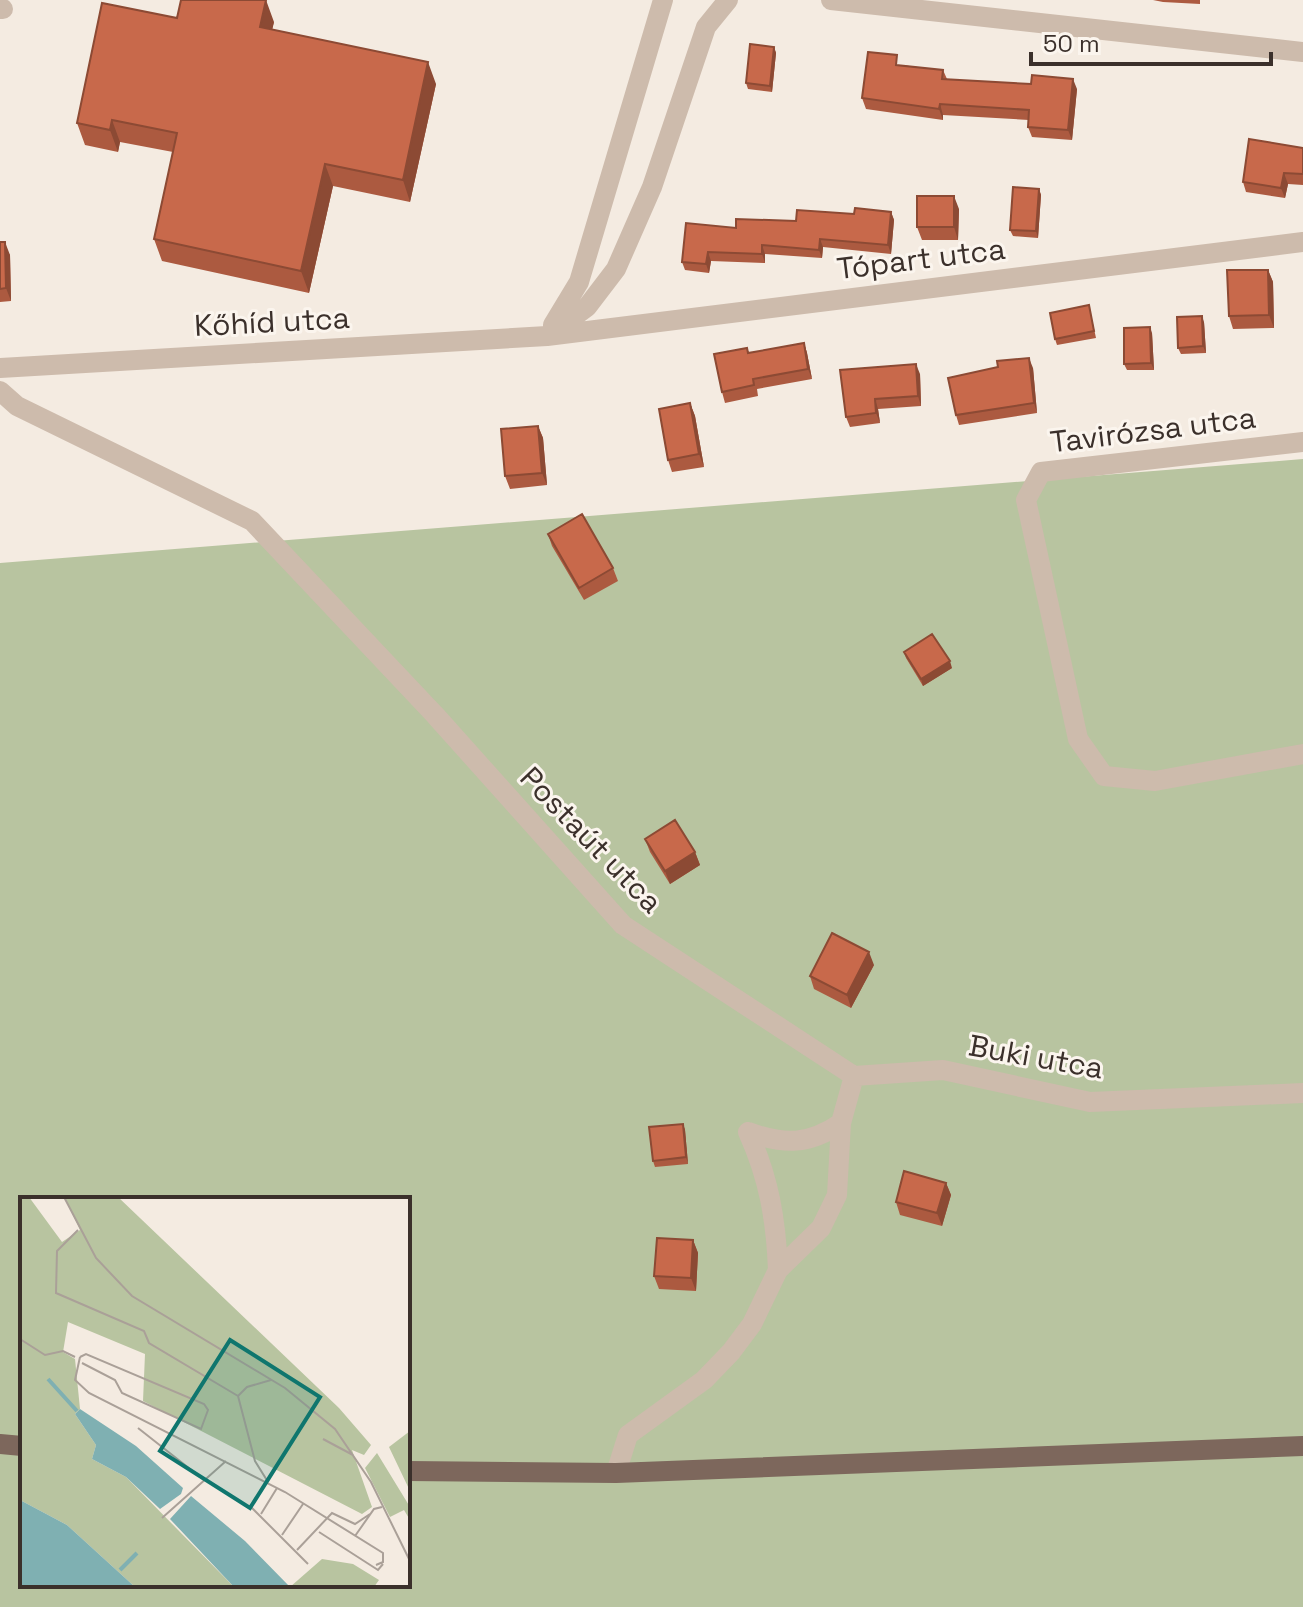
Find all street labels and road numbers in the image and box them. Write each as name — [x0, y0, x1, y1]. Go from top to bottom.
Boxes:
street label: Tópart utca — [835, 229, 1007, 288]
street label: Kőhíd utca — [193, 298, 351, 345]
street label: Tavirózsa utca — [1048, 398, 1258, 461]
street label: Postaút utca — [512, 758, 671, 921]
street label: Buki utca — [966, 1025, 1107, 1088]

